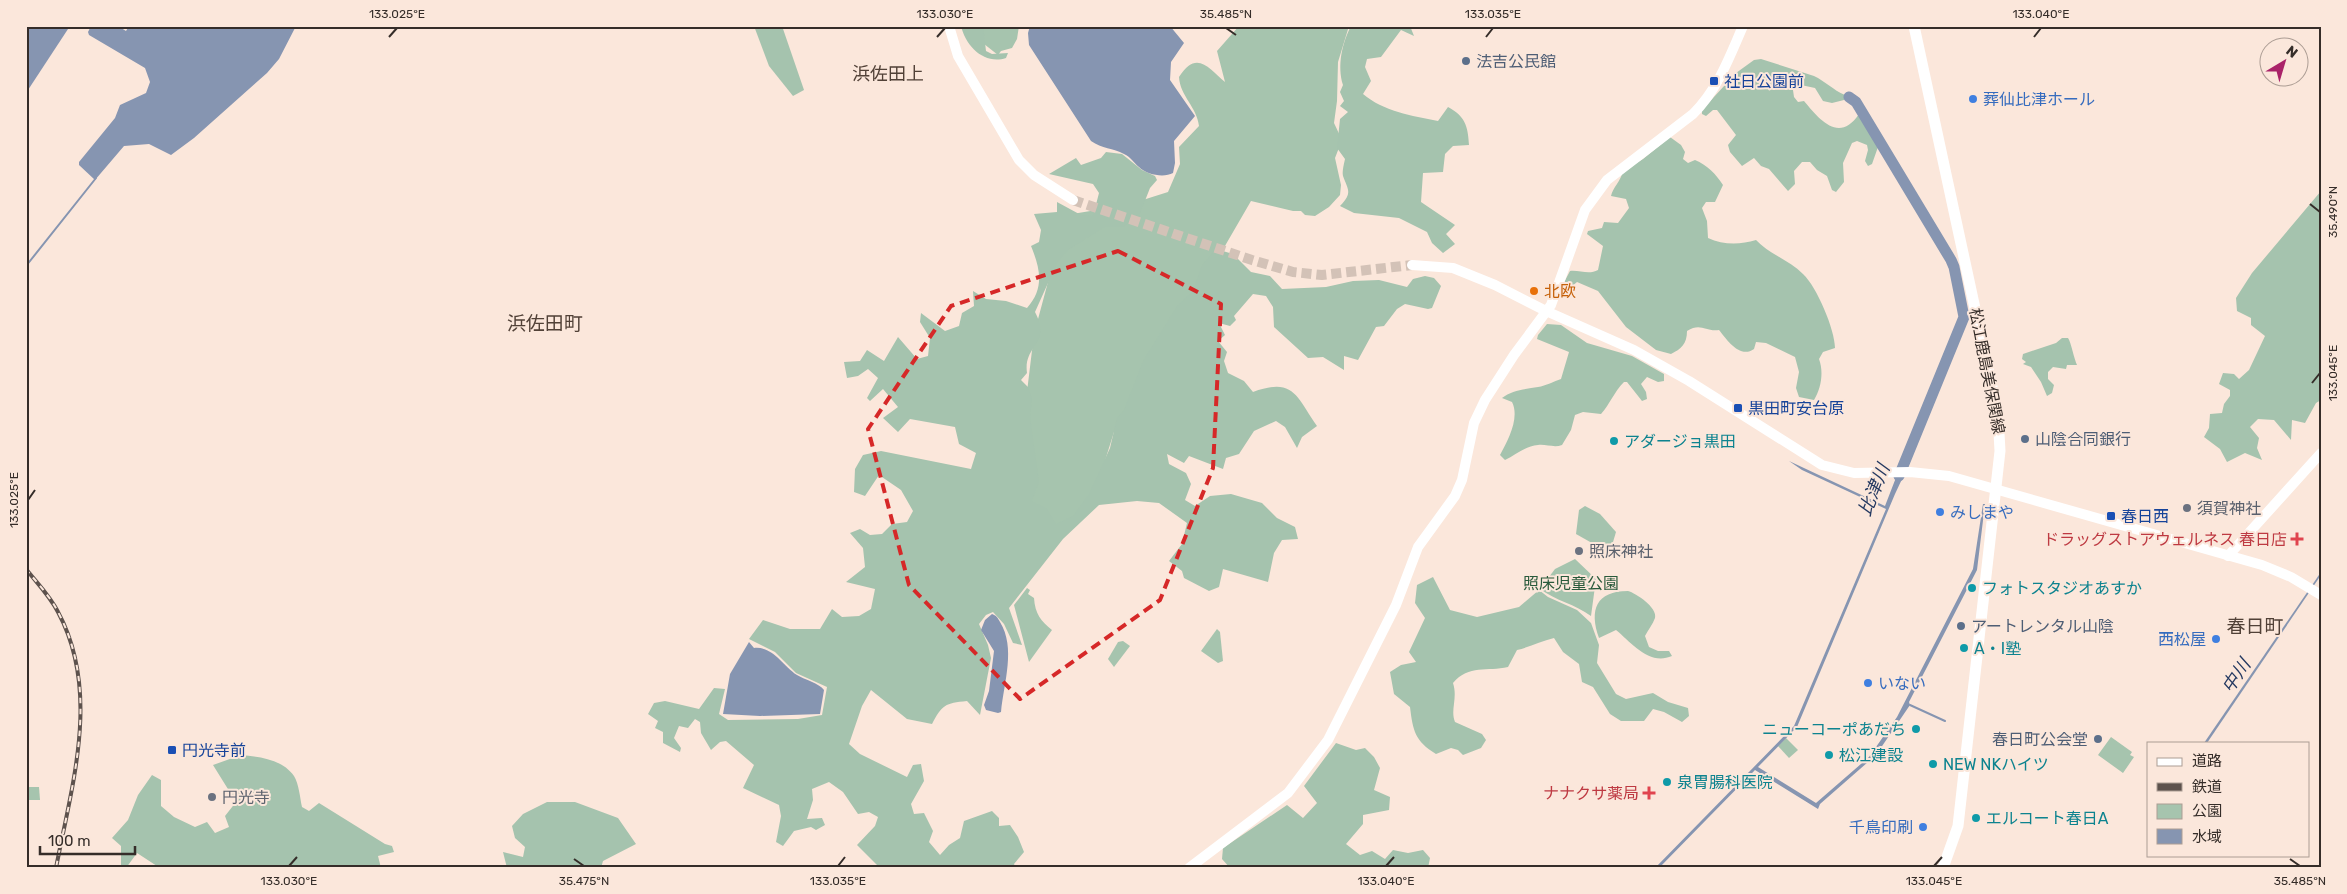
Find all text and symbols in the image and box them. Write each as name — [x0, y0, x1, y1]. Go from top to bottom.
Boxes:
text: 133.025°E — [369, 7, 425, 21]
text: 133.030°E — [917, 7, 973, 21]
text: 35.485°N — [1200, 7, 1252, 21]
text: 133.035°E — [1465, 7, 1521, 21]
text: 133.040°E — [2012, 7, 2070, 21]
north arrow — [2260, 38, 2310, 88]
text: N — [2282, 42, 2301, 62]
place label: 法吉公民館 — [1476, 52, 1556, 71]
marker: 法吉公民館 — [1460, 55, 1472, 67]
district label: 浜佐田上 — [852, 63, 924, 85]
place label: 社日公園前 — [1724, 72, 1804, 91]
marker: 社日公園前 — [1708, 75, 1720, 87]
place label: 葬仙比津ホール — [1983, 90, 2095, 109]
marker: 葬仙比津ホール — [1967, 93, 1979, 105]
text: 35.490°N — [2326, 186, 2340, 238]
place label: 北欧 — [1544, 282, 1576, 301]
marker: 北欧 — [1528, 285, 1540, 297]
street label: 松江鹿島美保関線 — [1965, 306, 2009, 436]
district label: 浜佐田町 — [507, 312, 583, 335]
text: 133.045°E — [2326, 345, 2340, 401]
place label: 黒田町安台原 — [1748, 399, 1844, 418]
marker: 黒田町安台原 — [1732, 402, 1744, 414]
place label: 山陰合同銀行 — [2035, 430, 2131, 449]
place label: アダージョ黒田 — [1624, 432, 1736, 451]
marker: 山陰合同銀行 — [2019, 433, 2031, 445]
marker: アダージョ黒田 — [1608, 435, 1620, 447]
water label: 比津川 — [1854, 459, 1895, 519]
text: 133.025°E — [7, 472, 21, 528]
place label: 須賀神社 — [2197, 499, 2261, 518]
marker: 須賀神社 — [2181, 502, 2193, 514]
place label: みしまや — [1950, 503, 2014, 522]
marker: みしまや — [1934, 506, 1946, 518]
place label: 春日西 — [2121, 507, 2169, 526]
marker: 春日西 — [2105, 510, 2117, 522]
place label: ドラッグストアウェルネス 春日店 — [2043, 530, 2287, 549]
marker: ドラッグストアウェルネス 春日店 — [2291, 533, 2303, 545]
place label: 照床神社 — [1589, 542, 1653, 561]
marker: 照床神社 — [1573, 545, 1585, 557]
park label: 照床児童公園 — [1523, 574, 1619, 593]
place label: フォトスタジオあすか — [1982, 579, 2142, 598]
marker: フォトスタジオあすか — [1966, 582, 1978, 594]
district label: 春日町 — [2226, 615, 2284, 638]
place label: アートレンタル山陰 — [1971, 617, 2114, 636]
marker: アートレンタル山陰 — [1955, 620, 1967, 632]
place label: 西松屋 — [2158, 630, 2206, 649]
marker: 西松屋 — [2210, 633, 2222, 645]
place label: A・I塾 — [1974, 639, 2021, 658]
marker: A・I塾 — [1958, 642, 1970, 654]
water label: 中川 — [2217, 653, 2256, 697]
place label: いない — [1878, 674, 1926, 693]
marker: いない — [1862, 677, 1874, 689]
place label: ニューコーポあだち — [1762, 720, 1906, 739]
marker: ニューコーポあだち — [1910, 723, 1922, 735]
place label: 春日町公会堂 — [1992, 730, 2088, 749]
marker: 春日町公会堂 — [2092, 733, 2104, 745]
place label: 円光寺前 — [182, 741, 246, 760]
legend — [2147, 742, 2310, 856]
marker: 円光寺前 — [166, 744, 178, 756]
place label: 松江建設 — [1839, 746, 1903, 765]
marker: 松江建設 — [1823, 749, 1835, 761]
text: 道路 — [2192, 752, 2222, 770]
place label: NEW NKハイツ — [1943, 755, 2049, 774]
marker: NEW NKハイツ — [1927, 758, 1939, 770]
place label: 泉胃腸科医院 — [1677, 773, 1773, 792]
marker: 泉胃腸科医院 — [1661, 776, 1673, 788]
text: 鉄道 — [2192, 778, 2222, 796]
place label: ナナクサ薬局 — [1543, 784, 1639, 803]
marker: ナナクサ薬局 — [1643, 787, 1655, 799]
place label: 円光寺 — [222, 788, 270, 807]
marker: 円光寺 — [206, 791, 218, 803]
text: 公園 — [2192, 802, 2222, 820]
place label: エルコート春日A — [1986, 809, 2109, 828]
marker: エルコート春日A — [1970, 812, 1982, 824]
place label: 千鳥印刷 — [1849, 818, 1913, 837]
marker: 千鳥印刷 — [1917, 821, 1929, 833]
scale bar — [40, 824, 135, 856]
text: 水域 — [2192, 828, 2222, 846]
text: 100 m — [48, 832, 90, 850]
text: 133.030°E — [261, 874, 317, 888]
text: 35.475°N — [559, 874, 609, 888]
text: 133.035°E — [810, 874, 866, 888]
text: 133.040°E — [1357, 874, 1415, 888]
text: 133.045°E — [1906, 874, 1962, 888]
text: 35.485°N — [2274, 874, 2326, 888]

